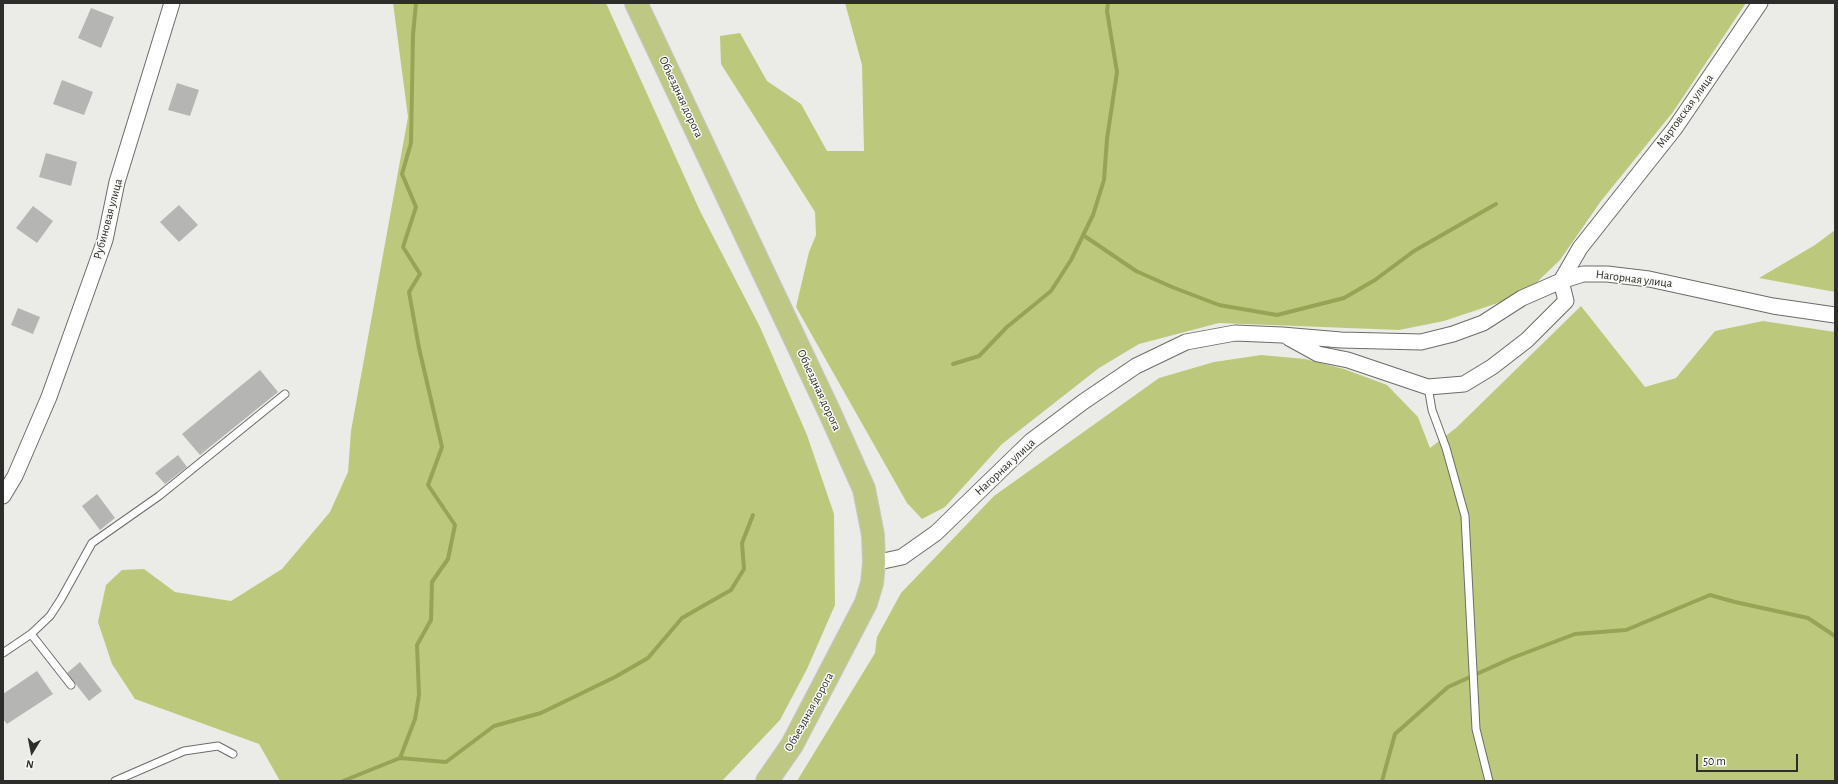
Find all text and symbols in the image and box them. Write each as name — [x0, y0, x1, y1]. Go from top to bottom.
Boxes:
street label: Объездная дорога — [656, 54, 706, 140]
street label: Мартовская улица — [1653, 71, 1717, 151]
street label: Рубиновая улица — [90, 177, 126, 261]
street label: Нагорная улица — [1595, 267, 1673, 291]
street label: Объездная дорога — [794, 347, 844, 433]
street label: Нагорная улица — [972, 435, 1038, 499]
street label: Объездная дорога — [781, 670, 837, 754]
north arrow — [12, 732, 52, 772]
scale bar — [1698, 746, 1800, 772]
text: 50 m — [1703, 755, 1726, 767]
text: N — [25, 758, 35, 770]

